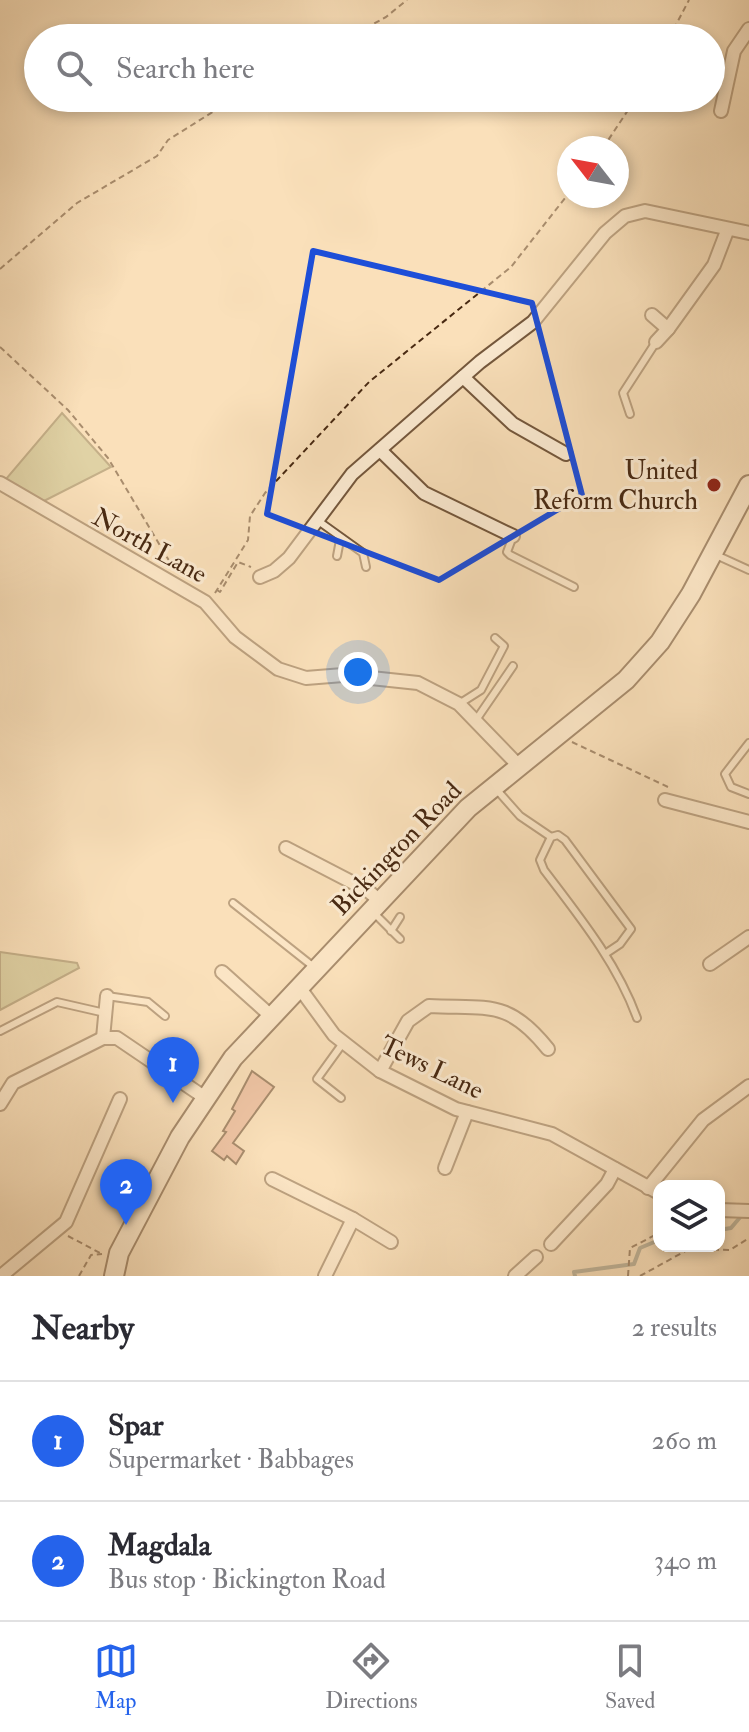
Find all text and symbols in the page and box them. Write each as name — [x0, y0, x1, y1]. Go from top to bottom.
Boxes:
search box — [24, 24, 725, 112]
icon: search — [52, 46, 96, 90]
text: Search here — [116, 50, 255, 87]
north arrow — [557, 136, 629, 208]
place label: United Reform Church — [533, 455, 698, 517]
marker: United Reform Church — [705, 476, 723, 494]
street label: North Lane — [87, 501, 213, 591]
your location — [338, 652, 378, 692]
street label: Bickington Road — [325, 775, 469, 922]
street label: Tews Lane — [375, 1029, 489, 1107]
pin: 1 — [147, 1037, 199, 1103]
pin: 2 — [100, 1159, 152, 1225]
map controls — [653, 1180, 725, 1252]
button: layers — [653, 1180, 725, 1252]
text: Nearby — [32, 1307, 134, 1350]
text: 2 results — [632, 1312, 717, 1344]
text: Spar — [108, 1407, 163, 1444]
text: 1 — [53, 1425, 63, 1457]
text: 260 m — [652, 1425, 717, 1457]
text: Supermarket · Babbages — [108, 1444, 354, 1476]
text: Magdala — [108, 1527, 211, 1564]
text: 2 — [51, 1545, 65, 1577]
text: 340 m — [654, 1545, 717, 1577]
text: Bus stop · Bickington Road — [108, 1564, 386, 1596]
tab: Map — [94, 1639, 138, 1715]
tab: Directions — [325, 1639, 418, 1715]
tab: Saved — [605, 1639, 655, 1715]

